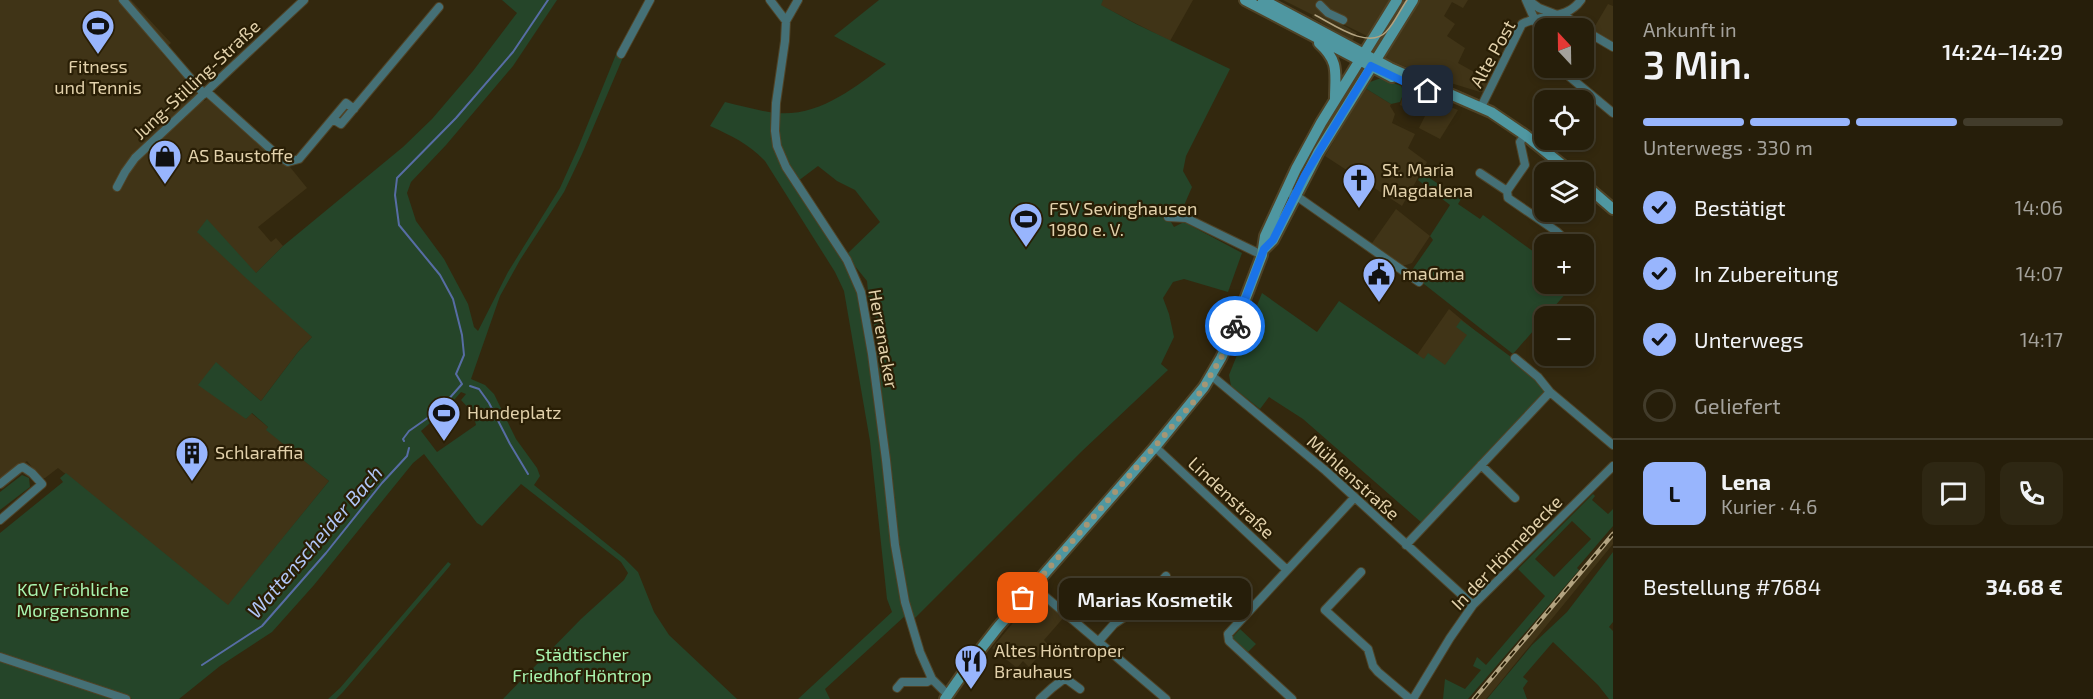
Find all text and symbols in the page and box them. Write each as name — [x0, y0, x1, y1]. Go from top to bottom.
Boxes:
sports icon: Fitness und Tennis — [80, 8, 116, 55]
street label: Jung-Stilling-Straße — [128, 15, 264, 144]
street label: Alte Post — [1465, 16, 1520, 91]
text: Ankunft in — [1643, 17, 1737, 41]
north arrow — [1534, 18, 1594, 78]
map controls — [1534, 18, 1594, 366]
text: 14:24–14:29 — [1942, 38, 2063, 64]
text: 3 Min. — [1643, 40, 1751, 87]
place label: Fitness und Tennis — [54, 55, 142, 98]
pin — [1402, 65, 1453, 116]
icon: home — [1411, 74, 1444, 107]
button: locate — [1534, 90, 1594, 150]
text: Unterwegs · 330 m — [1643, 135, 1813, 159]
shop icon: AS Baustoffe — [147, 138, 183, 185]
place label: AS Baustoffe — [188, 144, 293, 166]
place label: St. Maria Magdalena — [1382, 158, 1473, 201]
church icon: St. Maria Magdalena — [1341, 162, 1377, 209]
button: layers — [1534, 162, 1594, 222]
icon: check — [1643, 191, 1676, 224]
text: Bestätigt — [1694, 194, 1786, 220]
text: 14:06 — [2015, 195, 2063, 219]
place label: FSV Sevinghausen 1980 e. V. — [1049, 197, 1197, 240]
sports icon: FSV Sevinghausen 1980 e. V. — [1008, 201, 1044, 248]
button: + — [1534, 234, 1594, 294]
public building icon: maGma — [1361, 256, 1397, 303]
icon: check — [1643, 257, 1676, 290]
text: In Zubereitung — [1694, 260, 1839, 286]
text: 14:07 — [2016, 261, 2063, 285]
place label: maGma — [1402, 262, 1465, 284]
street label: Herrenacker — [864, 287, 904, 390]
courier — [1205, 296, 1265, 356]
button: − — [1534, 306, 1594, 366]
icon: bike — [1219, 310, 1252, 343]
icon: check — [1643, 323, 1676, 356]
text: Unterwegs — [1694, 326, 1804, 352]
text: 14:17 — [2020, 327, 2063, 351]
text: Geliefert — [1694, 392, 1781, 418]
sports icon: Hundeplatz — [426, 395, 462, 442]
place label: Hundeplatz — [467, 401, 561, 423]
street label: Mühlenstraße — [1303, 430, 1404, 525]
building icon: Schlaraffia — [174, 435, 210, 482]
place label: Schlaraffia — [215, 441, 303, 463]
street label: Lindenstraße — [1184, 452, 1279, 543]
water label: Wattenscheider Bach — [242, 460, 387, 622]
button: chat — [1922, 462, 1985, 525]
button: phone — [2000, 462, 2063, 525]
text: Lena — [1721, 468, 1771, 494]
text: L — [1669, 480, 1680, 506]
street label: In der Hönnebecke — [1446, 491, 1566, 614]
text: Kurier · 4.6 — [1721, 494, 1817, 518]
pin — [997, 572, 1048, 623]
text: Bestellung #7684 — [1643, 573, 1821, 599]
text: 34.68 € — [1986, 573, 2063, 599]
callout: Marias Kosmetik — [1059, 577, 1251, 619]
park label: KGV Fröhliche Morgensonne — [16, 578, 130, 621]
icon: bag — [1006, 581, 1039, 614]
text: Marias Kosmetik — [1077, 587, 1233, 611]
place label: Altes Höntroper Brauhaus — [994, 639, 1124, 682]
park label: Städtischer Friedhof Höntrop — [512, 643, 652, 686]
restaurant icon: Altes Höntroper Brauhaus — [953, 643, 989, 690]

